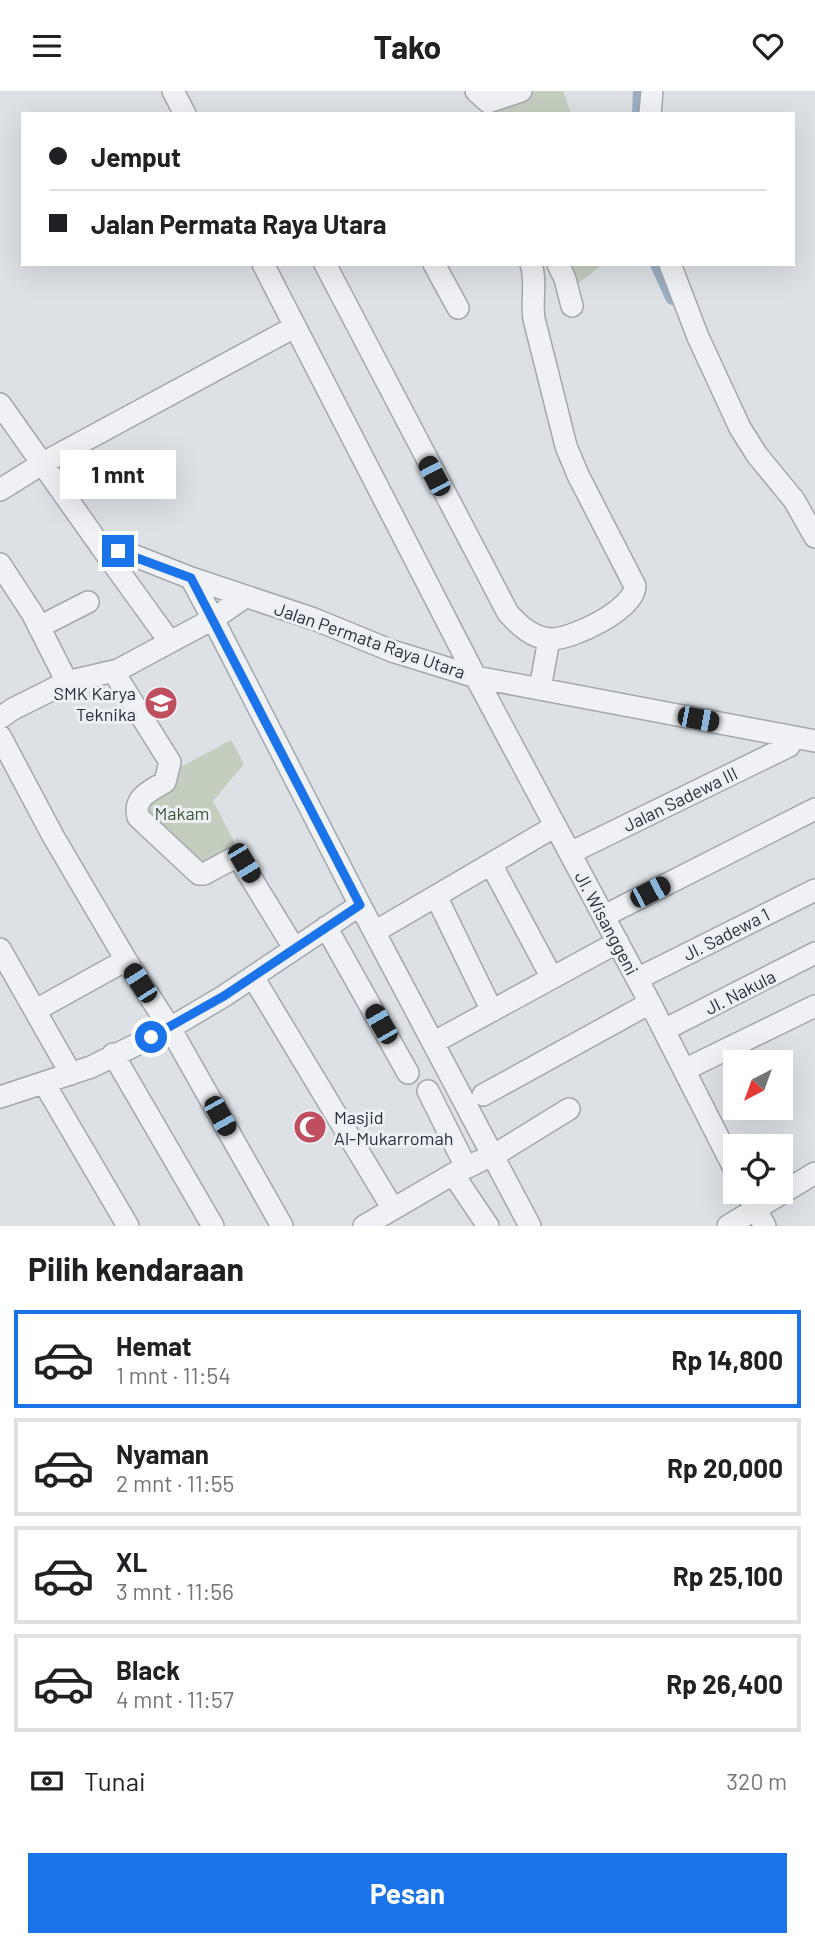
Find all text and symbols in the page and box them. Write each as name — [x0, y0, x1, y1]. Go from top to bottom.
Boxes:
icon: menu — [28, 27, 66, 65]
text: Tako — [374, 27, 441, 65]
icon: heart — [749, 27, 787, 65]
text: Jemput — [91, 141, 181, 172]
text: Jalan Permata Raya Utara — [91, 208, 386, 239]
callout: 1 mnt — [60, 449, 176, 498]
car — [415, 453, 454, 499]
text: 1 mnt — [91, 460, 145, 488]
route end — [102, 535, 134, 567]
street label: Jalan Permata Raya Utara — [272, 597, 468, 683]
place label: SMK Karya Teknika — [53, 682, 136, 725]
school or university icon: SMK Karya Teknika — [142, 684, 180, 722]
car — [676, 705, 721, 733]
street label: Jalan Sadewa III — [619, 762, 741, 836]
park label: Makam — [154, 802, 210, 824]
car — [225, 840, 264, 886]
street label: Jl. Wisanggeni — [570, 867, 644, 979]
car — [627, 873, 674, 911]
street label: Jl. Sadewa 1 — [679, 903, 773, 965]
car — [120, 960, 161, 1006]
street label: Jl. Nakula — [701, 965, 779, 1019]
car — [362, 1001, 401, 1047]
route start — [135, 1021, 167, 1053]
north arrow — [723, 1050, 793, 1120]
map controls — [723, 1050, 793, 1204]
car — [201, 1093, 240, 1139]
place label: Masjid Al-Mukarromah — [334, 1106, 453, 1149]
mosque icon: Masjid Al-Mukarromah — [291, 1108, 329, 1146]
button: locate — [723, 1134, 793, 1204]
text: Pilih kendaraan — [28, 1249, 244, 1287]
icon: car — [32, 1328, 95, 1391]
text: Hemat — [116, 1330, 192, 1361]
text: Rp 14,800 — [672, 1344, 783, 1375]
text: 1 mnt · 11:54 — [116, 1361, 231, 1389]
icon: car — [32, 1436, 95, 1499]
text: Nyaman — [116, 1438, 209, 1469]
text: Rp 20,000 — [667, 1452, 783, 1483]
text: 2 mnt · 11:55 — [116, 1469, 234, 1497]
icon: car — [32, 1544, 95, 1607]
text: XL — [116, 1546, 147, 1577]
text: Rp 25,100 — [673, 1560, 783, 1591]
text: 3 mnt · 11:56 — [116, 1577, 234, 1605]
icon: car — [32, 1652, 95, 1715]
text: Black — [116, 1654, 180, 1685]
text: Rp 26,400 — [666, 1668, 783, 1699]
text: 4 mnt · 11:57 — [116, 1685, 234, 1713]
icon: cash — [28, 1762, 66, 1800]
text: Tunai — [84, 1765, 146, 1796]
text: 320 m — [726, 1767, 787, 1795]
button: Pesan — [28, 1853, 787, 1933]

